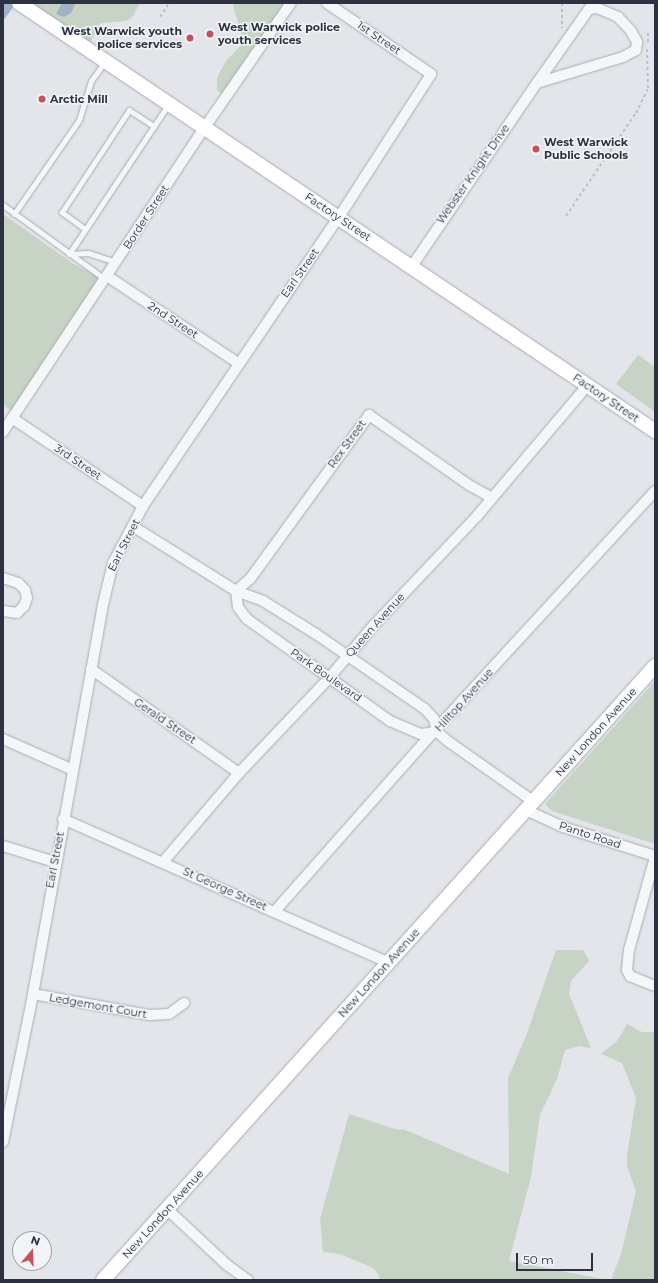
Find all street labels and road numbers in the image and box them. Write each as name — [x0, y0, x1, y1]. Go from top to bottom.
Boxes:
street label: 1st Street — [355, 19, 403, 57]
street label: Webster Knight Drive — [434, 122, 512, 226]
street label: Border Street — [120, 182, 172, 252]
street label: Factory Street — [302, 190, 374, 244]
street label: Earl Street — [278, 246, 322, 300]
street label: 2nd Street — [145, 299, 201, 341]
street label: Factory Street — [570, 371, 642, 425]
street label: Rex Street — [325, 417, 369, 471]
street label: 3rd Street — [52, 441, 104, 483]
street label: Earl Street — [105, 517, 143, 573]
street label: Queen Avenue — [343, 590, 407, 660]
street label: Park Boulevard — [288, 645, 364, 705]
street label: Hilltop Avenue — [432, 666, 496, 734]
street label: New London Avenue — [553, 685, 639, 779]
street label: Gerald Street — [131, 695, 199, 747]
street label: Panto Road — [557, 819, 623, 851]
street label: Earl Street — [43, 831, 67, 889]
street label: St George Street — [181, 865, 269, 913]
street label: New London Avenue — [336, 926, 422, 1020]
street label: Ledgemont Court — [48, 991, 148, 1021]
street label: New London Avenue — [120, 1167, 206, 1261]

